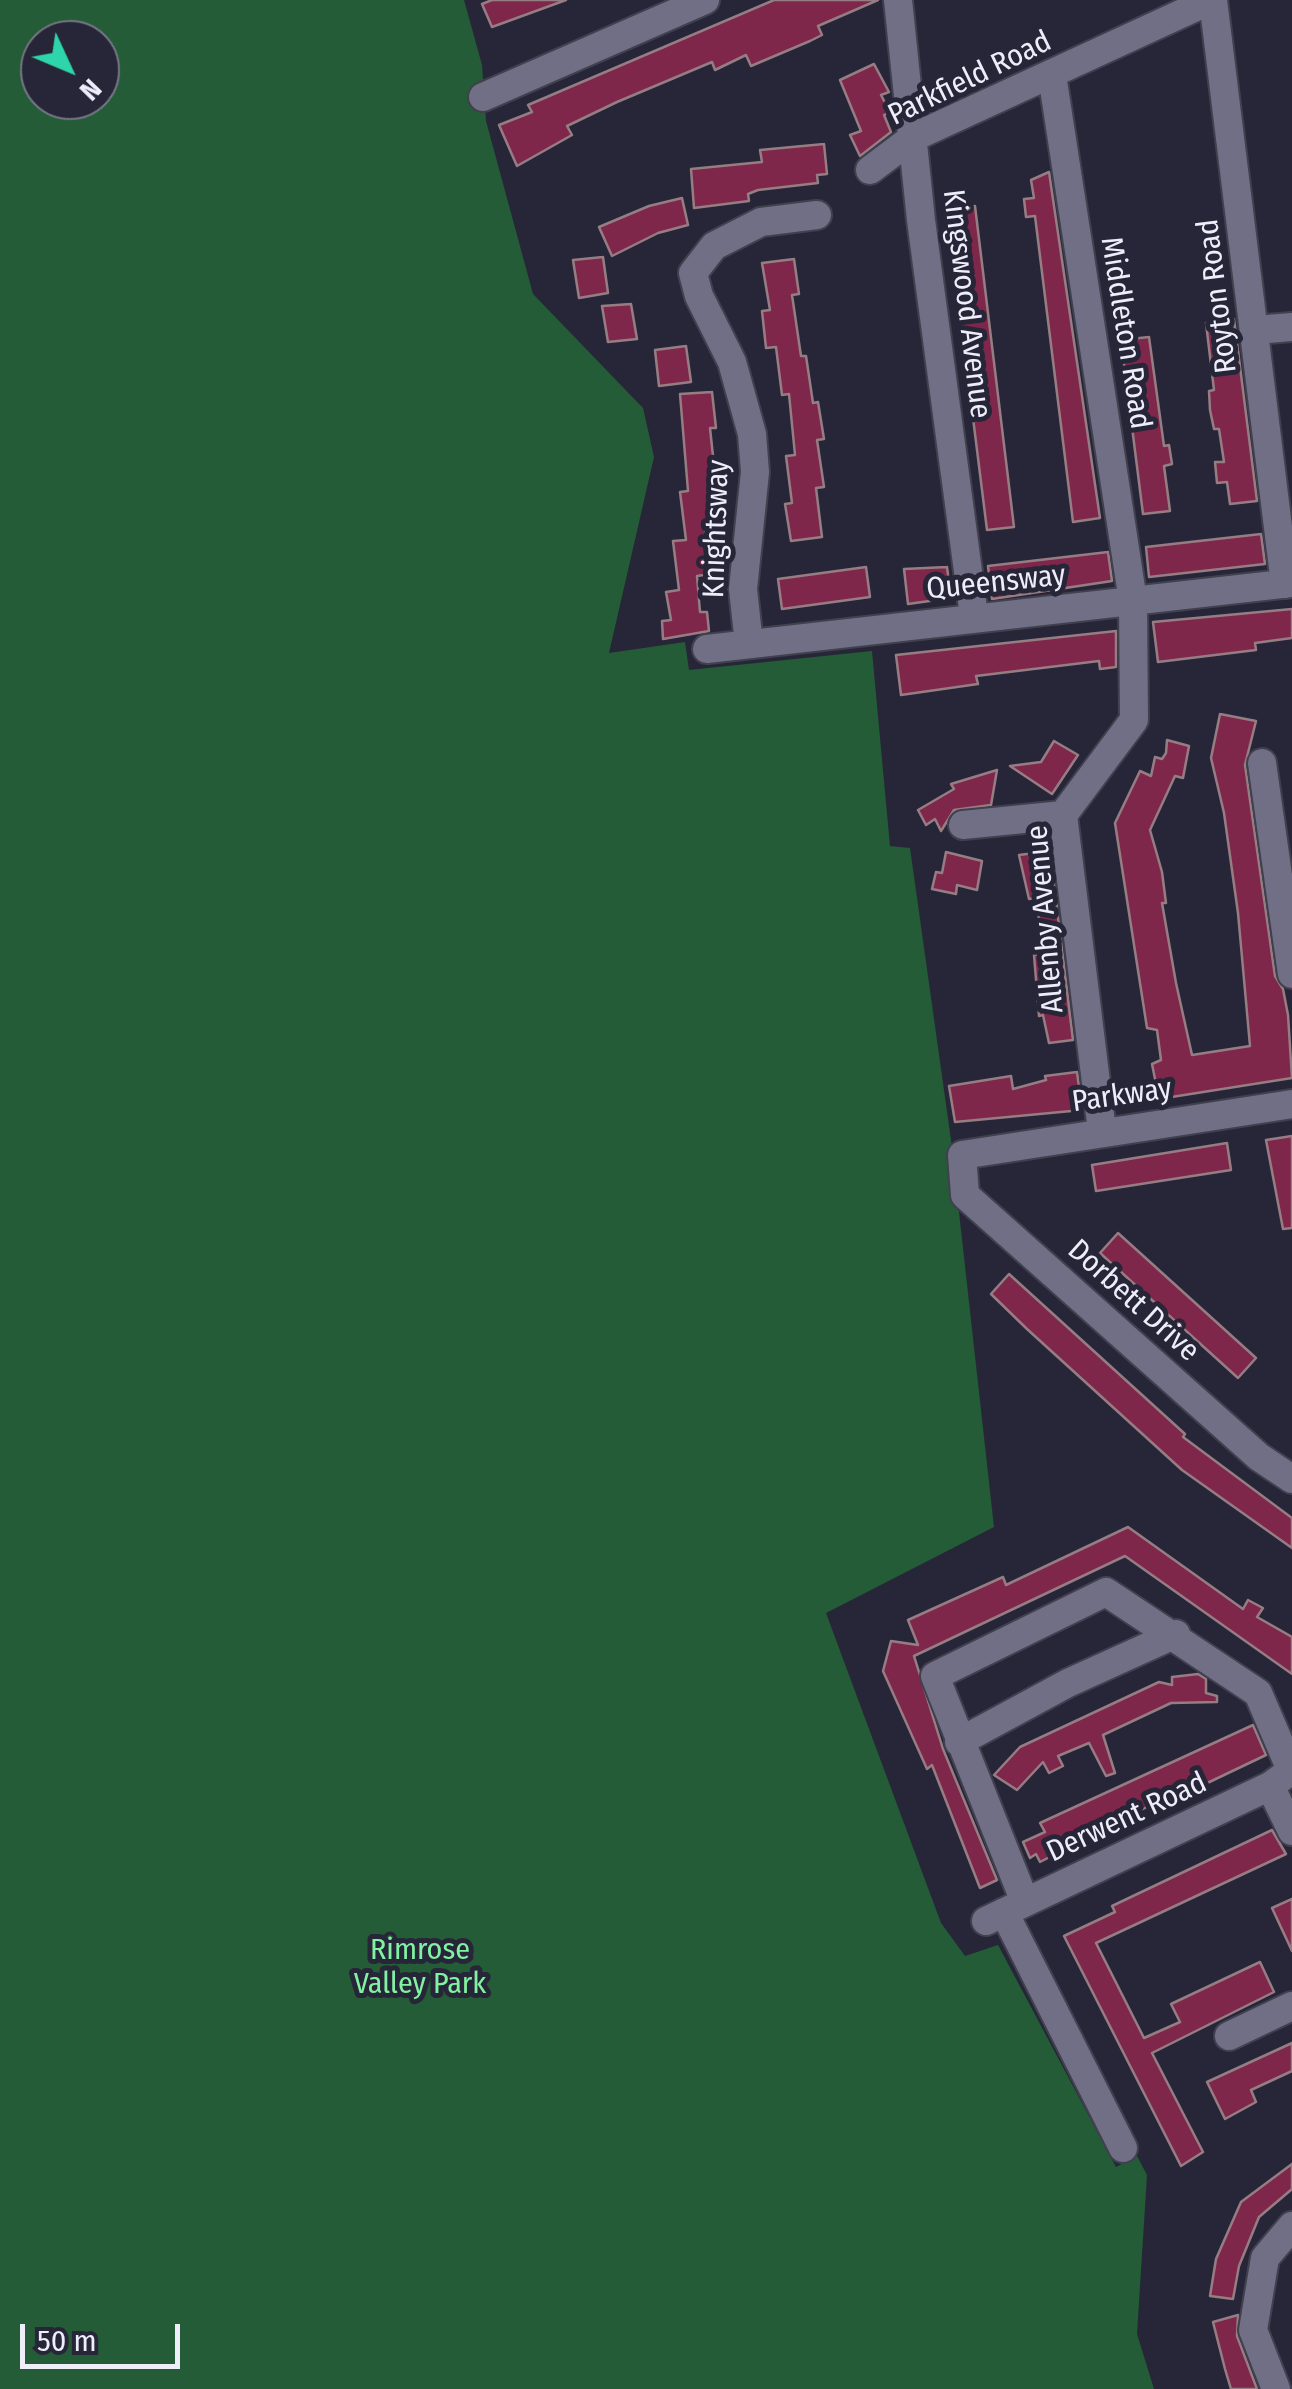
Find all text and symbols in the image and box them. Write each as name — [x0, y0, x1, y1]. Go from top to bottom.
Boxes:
north arrow — [20, 20, 120, 120]
street label: Parkfield Road — [883, 24, 1057, 134]
text: N — [73, 72, 108, 107]
street label: Kingswood Avenue — [934, 188, 998, 420]
street label: Royton Road — [1191, 217, 1245, 375]
street label: Middleton Road — [1092, 234, 1158, 432]
street label: Knightsway — [697, 459, 737, 599]
street label: Queensway — [925, 558, 1067, 608]
street label: Allenby Avenue — [1020, 824, 1072, 1014]
street label: Parkway — [1070, 1071, 1174, 1121]
street label: Dorbett Drive — [1060, 1233, 1206, 1369]
street label: Derwent Road — [1041, 1765, 1213, 1871]
park label: Rimrose Valley Park — [354, 1933, 486, 2004]
scale bar — [25, 2304, 185, 2366]
text: 50 m — [37, 2323, 97, 2359]

